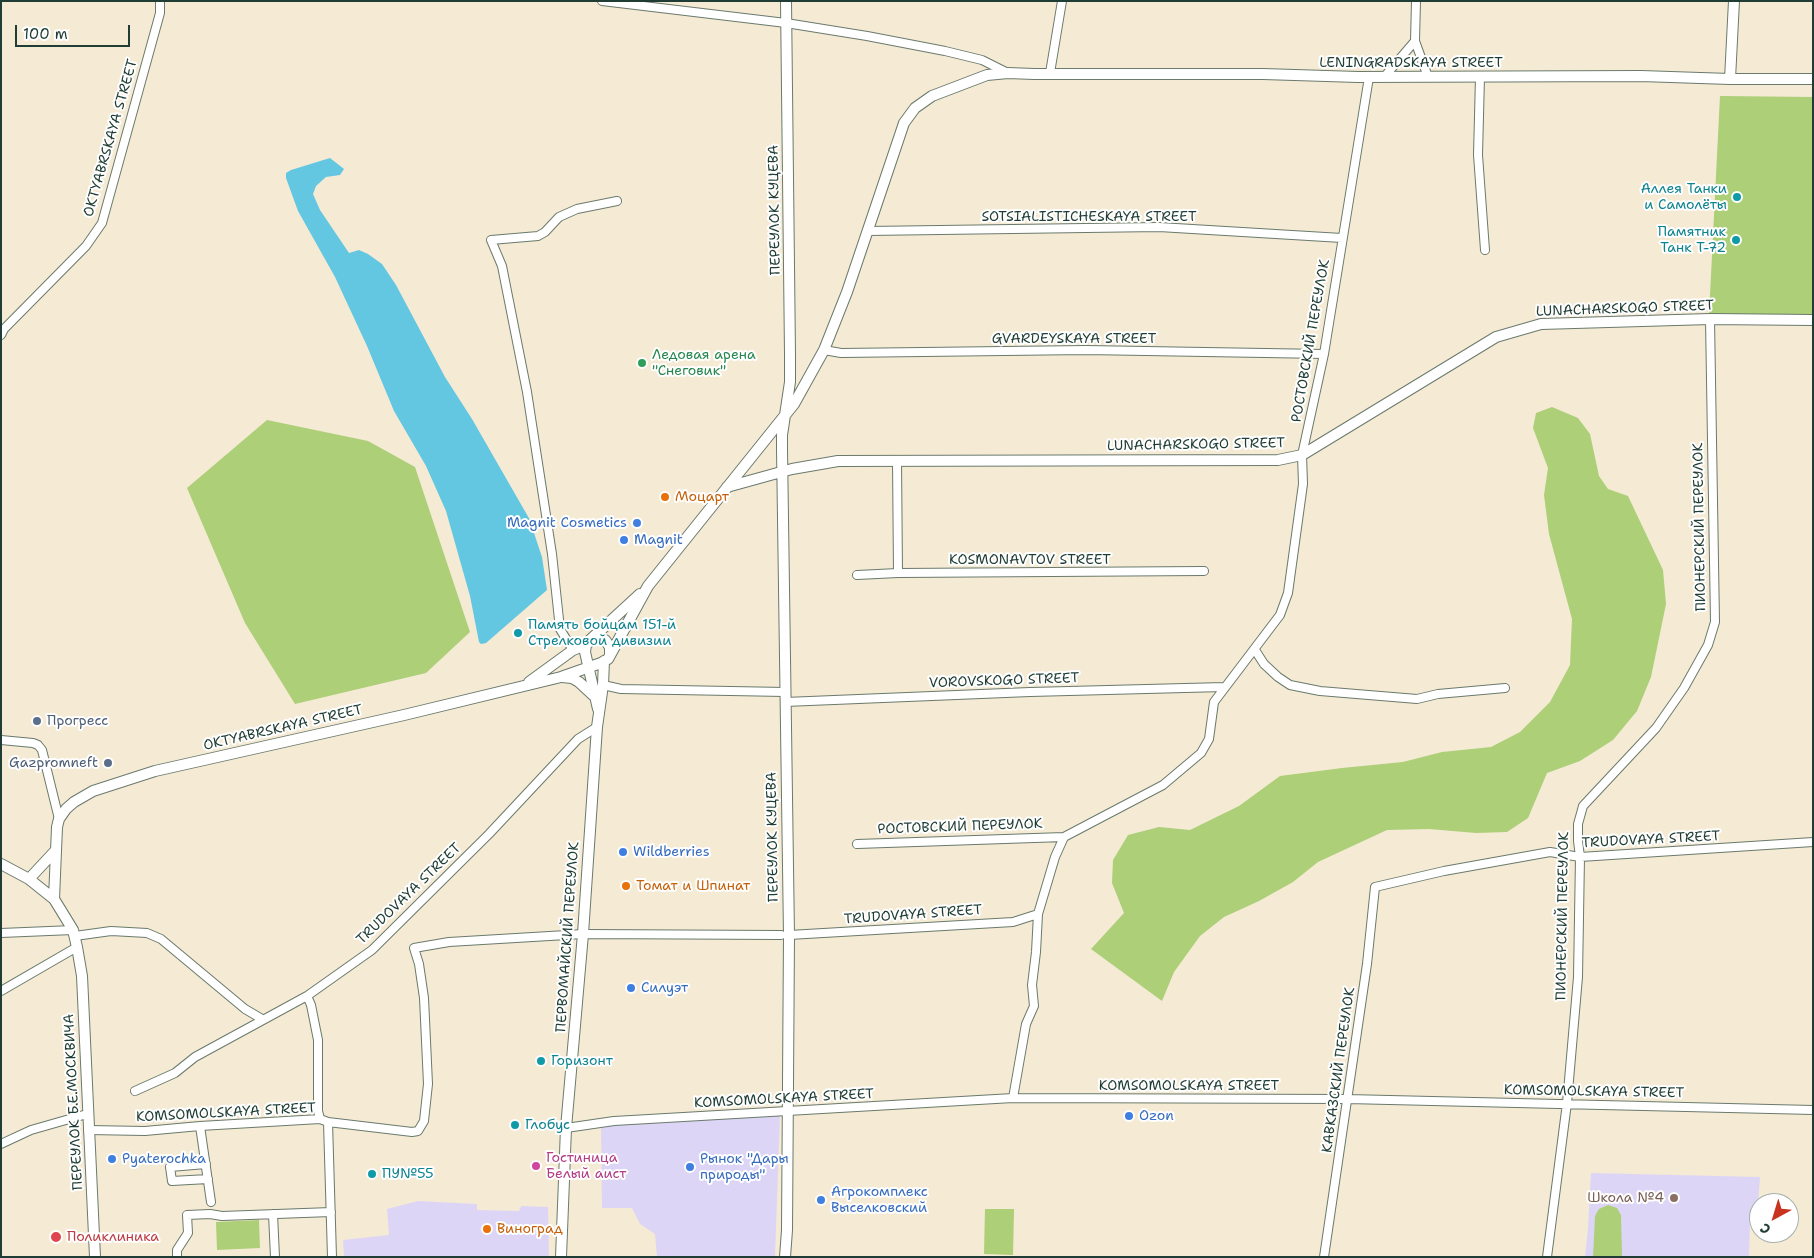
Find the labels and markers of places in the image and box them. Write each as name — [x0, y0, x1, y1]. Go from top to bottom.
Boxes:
place label: Аллея Танки и Самолёты — [1641, 181, 1727, 213]
marker: Аллея Танки и Самолёты — [1731, 191, 1743, 203]
place label: Памятник Танк Т-72 — [1658, 224, 1726, 256]
marker: Памятник Танк Т-72 — [1730, 234, 1742, 246]
place label: Ледовая арена "Снеговик" — [652, 347, 756, 380]
marker: Ледовая арена "Снеговик" — [636, 357, 648, 369]
place label: Моцарт — [675, 489, 729, 505]
marker: Моцарт — [659, 491, 671, 503]
place label: Magnit Cosmetics — [507, 515, 627, 531]
marker: Magnit Cosmetics — [631, 517, 643, 529]
place label: Magnit — [634, 532, 683, 548]
marker: Magnit — [618, 534, 630, 546]
place label: Память бойцам 151-й Стрелковой дивизии — [528, 617, 676, 650]
marker: Память бойцам 151-й Стрелковой дивизии — [512, 627, 524, 639]
place label: Прогресс — [47, 713, 108, 729]
marker: Прогресс — [31, 715, 43, 727]
place label: Gazpromneft — [9, 755, 98, 771]
marker: Gazpromneft — [102, 757, 114, 769]
place label: Wildberries — [633, 844, 710, 860]
marker: Wildberries — [617, 846, 629, 858]
place label: Томат и Шпинат — [636, 878, 750, 894]
marker: Томат и Шпинат — [620, 880, 632, 892]
place label: Силуэт — [641, 980, 688, 996]
marker: Силуэт — [625, 982, 637, 994]
place label: Горизонт — [551, 1053, 613, 1069]
marker: Горизонт — [535, 1055, 547, 1067]
place label: Ozon — [1139, 1108, 1174, 1124]
marker: Ozon — [1123, 1110, 1135, 1122]
place label: Глобус — [525, 1117, 570, 1133]
marker: Глобус — [509, 1119, 521, 1131]
place label: Гостиница Белый аист — [546, 1150, 626, 1182]
place label: Pyaterochka — [122, 1151, 206, 1167]
place label: Рынок "Дары природы" — [700, 1151, 789, 1184]
marker: Pyaterochka — [106, 1153, 118, 1165]
marker: Гостиница Белый аист — [530, 1160, 542, 1172]
marker: Рынок "Дары природы" — [684, 1161, 696, 1173]
place label: ПУ№55 — [382, 1166, 434, 1182]
marker: ПУ№55 — [366, 1168, 378, 1180]
place label: Агрокомплекс Выселковский — [831, 1184, 928, 1216]
place label: Школа №4 — [1587, 1190, 1664, 1206]
marker: Школа №4 — [1668, 1192, 1680, 1204]
marker: Агрокомплекс Выселковский — [815, 1194, 827, 1206]
place label: Виноград — [497, 1221, 563, 1237]
marker: Виноград — [481, 1223, 493, 1235]
place label: Поликлиника — [67, 1229, 159, 1245]
marker: Поликлиника — [49, 1230, 63, 1244]

